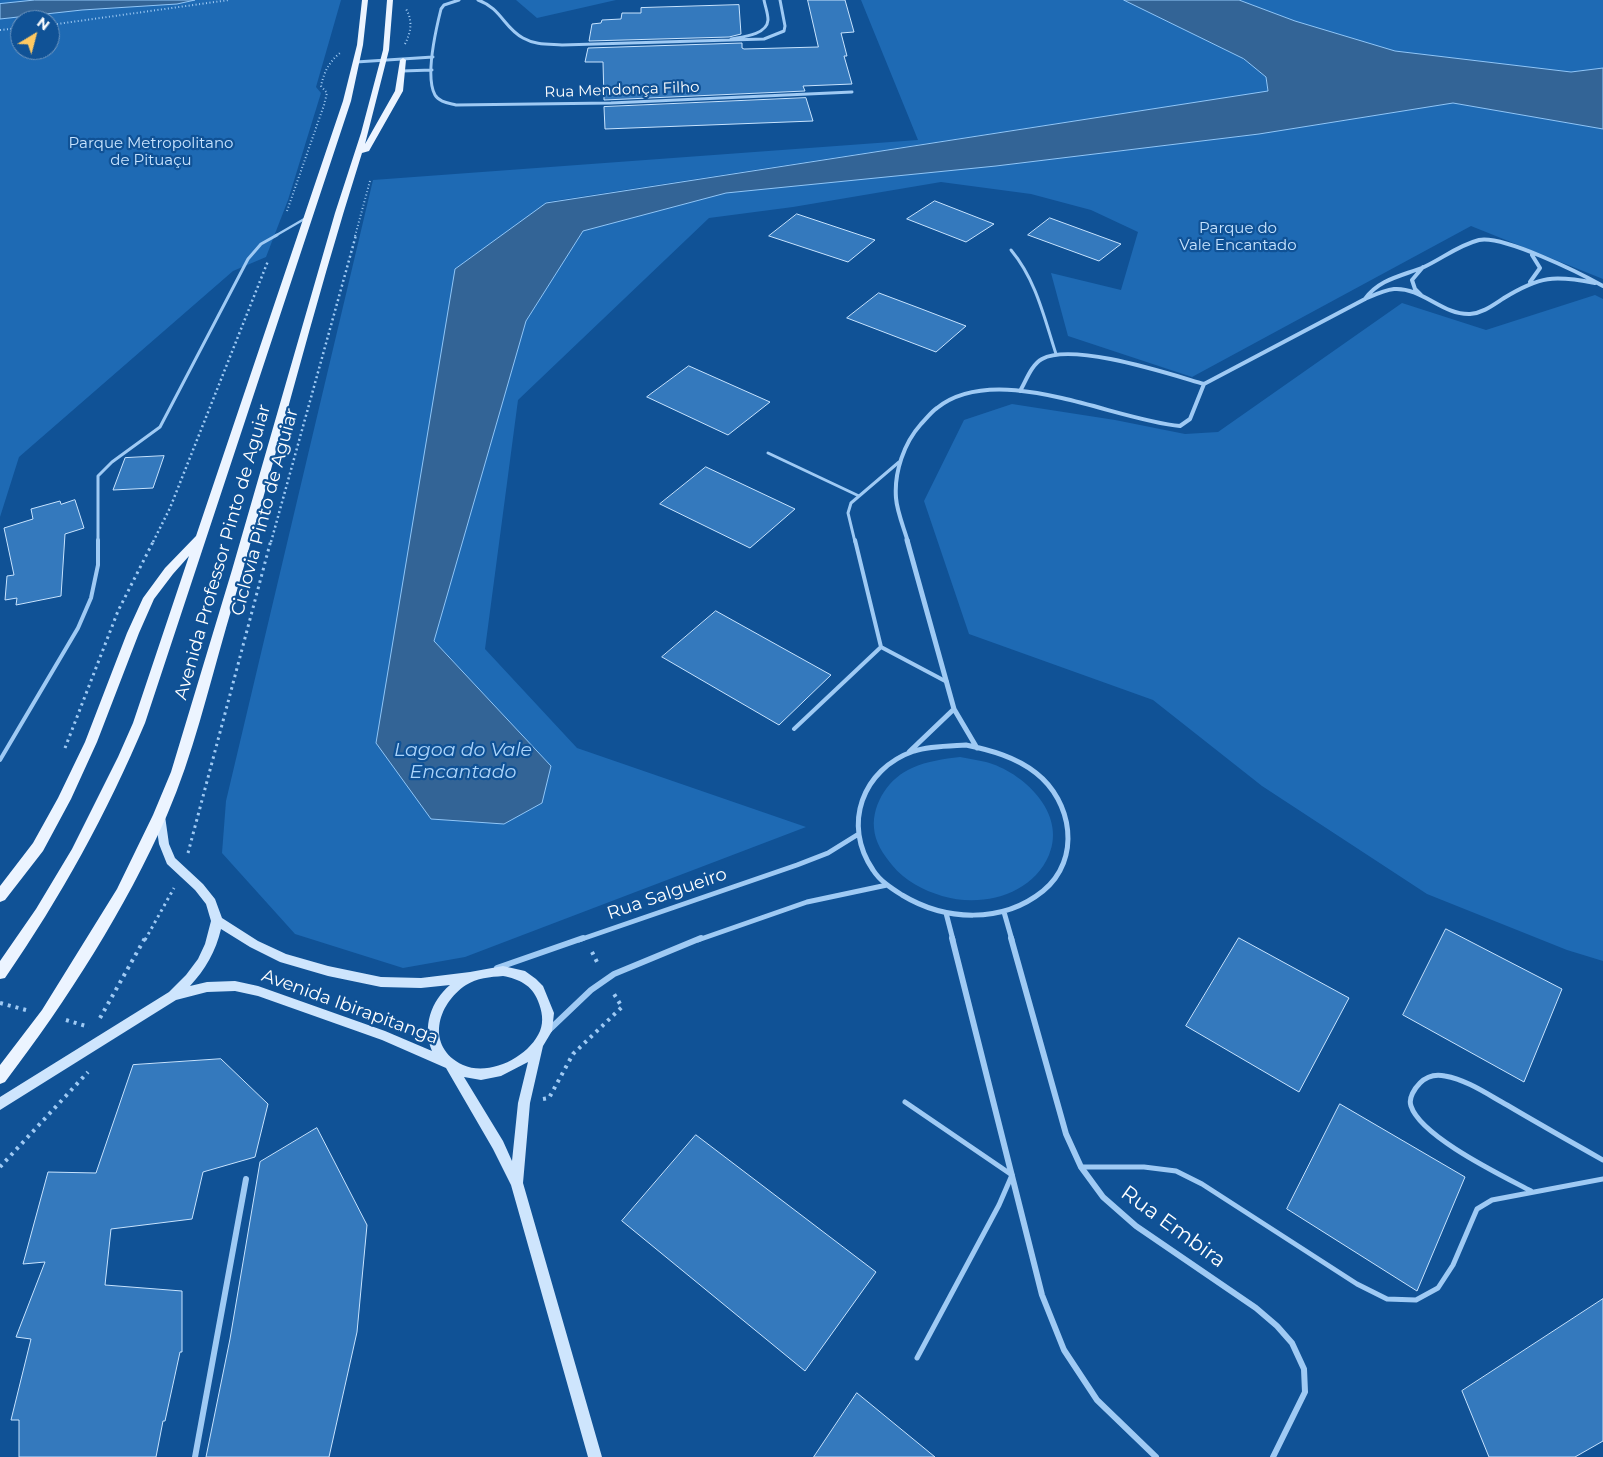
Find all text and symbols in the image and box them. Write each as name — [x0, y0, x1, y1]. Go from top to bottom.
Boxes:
north arrow — [10, 10, 60, 60]
text: N — [33, 13, 53, 34]
street label: Rua Mendonça Filho — [544, 78, 700, 102]
park label: Parque Metropolitano de Pituaçu — [69, 135, 233, 170]
park label: Parque do Vale Encantado — [1179, 220, 1297, 255]
street label: Avenida Professor Pinto de Aguiar — [170, 402, 276, 702]
street label: Ciclovia Pinto de Aguiar — [227, 406, 303, 618]
water label: Lagoa do Vale Encantado — [394, 739, 532, 783]
street label: Rua Salgueiro — [604, 863, 730, 925]
street label: Avenida Ibirapitanga — [259, 965, 441, 1049]
street label: Rua Embira — [1116, 1181, 1230, 1273]

